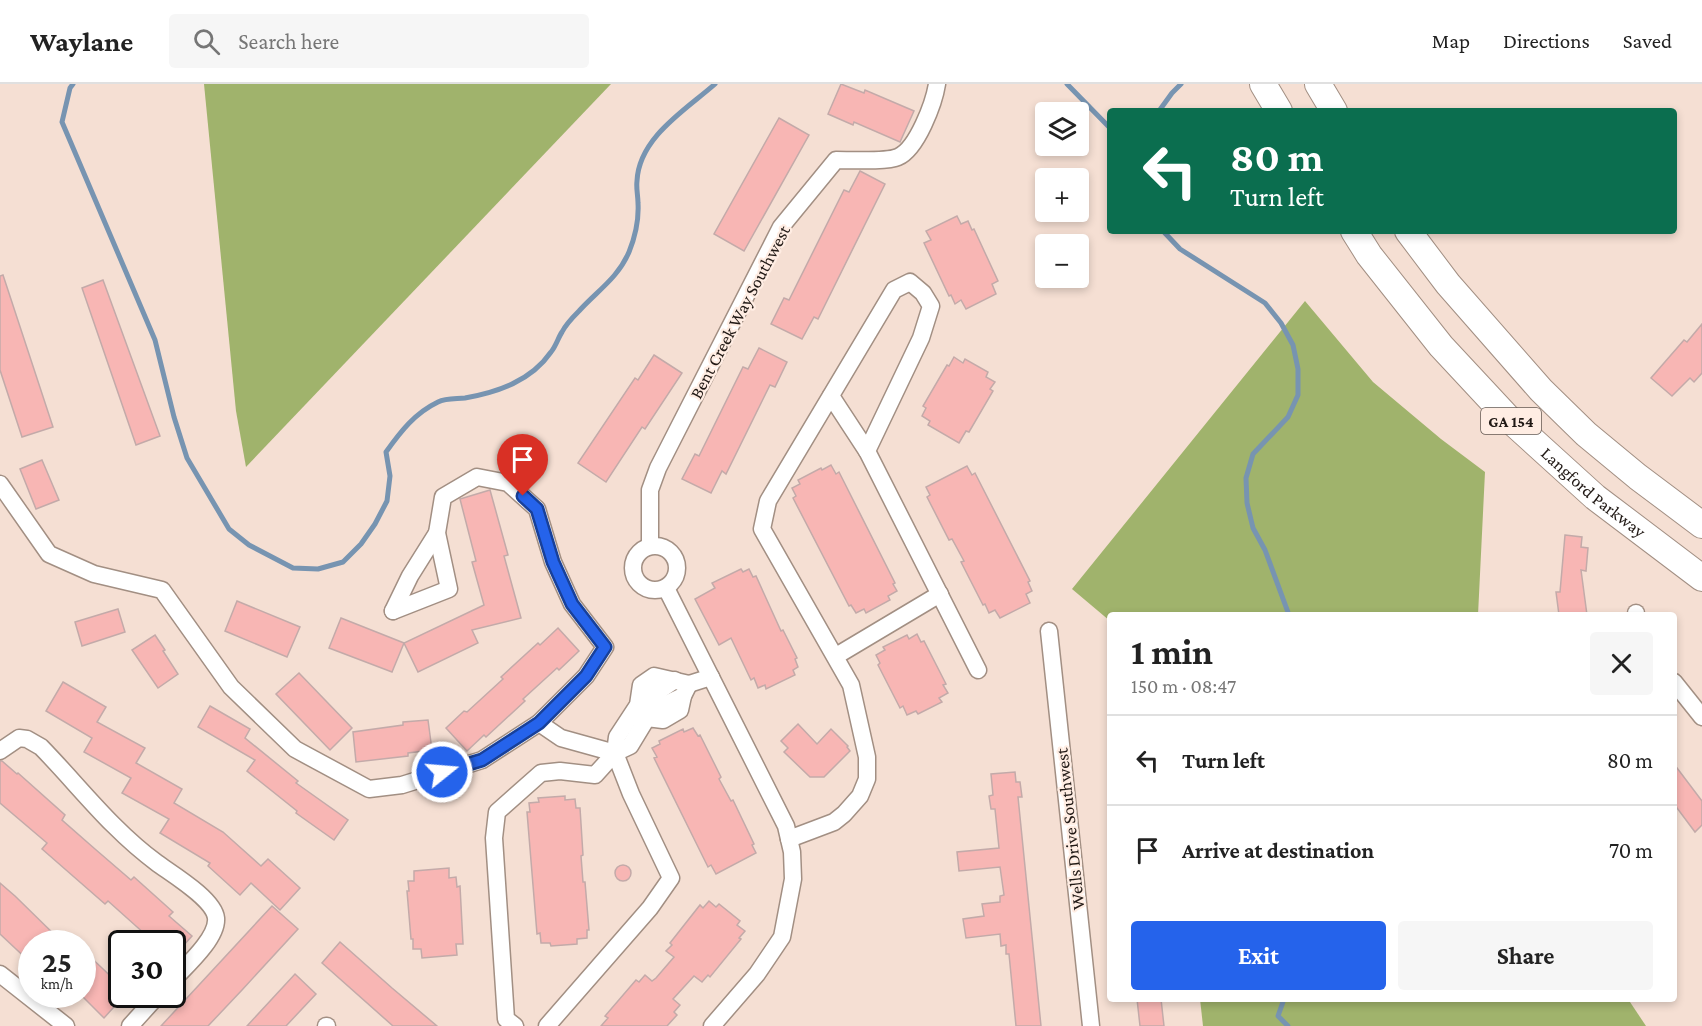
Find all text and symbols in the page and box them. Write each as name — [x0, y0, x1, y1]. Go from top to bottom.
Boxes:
search box — [169, 14, 589, 68]
icon: search — [190, 25, 223, 58]
text: Waylane — [30, 26, 133, 57]
text: Search here — [238, 29, 339, 54]
text: Map — [1432, 29, 1470, 53]
text: Directions — [1503, 29, 1590, 53]
text: Saved — [1623, 29, 1672, 53]
map controls — [1035, 102, 1089, 288]
button: layers — [1035, 102, 1089, 156]
icon: left — [1131, 132, 1209, 210]
text: 80 m — [1230, 133, 1324, 180]
button: + — [1035, 168, 1089, 222]
text: Turn left — [1230, 182, 1324, 212]
street label: Bent Creek Way Southwest — [686, 221, 795, 402]
button: − — [1035, 234, 1089, 288]
road number: GA 154 — [1481, 408, 1541, 434]
pin — [497, 434, 548, 496]
icon: arrive — [506, 443, 539, 476]
street label: Langford Parkway — [1537, 443, 1650, 542]
text: 1 min — [1131, 632, 1213, 672]
button: close — [1590, 632, 1653, 695]
text: 150 m · 08:47 — [1131, 675, 1236, 697]
position arrow — [410, 740, 474, 804]
icon: left — [1131, 744, 1164, 777]
street label: Wells Drive Southwest — [1051, 746, 1088, 911]
text: Turn left — [1182, 748, 1265, 773]
text: 80 m — [1607, 748, 1653, 773]
icon: arrive — [1131, 834, 1164, 867]
text: Arrive at destination — [1182, 838, 1374, 863]
text: 70 m — [1609, 838, 1653, 863]
button: Exit — [1131, 921, 1386, 990]
button: Share — [1398, 921, 1653, 990]
speed limit sign: 30 — [108, 930, 186, 1008]
text: 25 — [42, 945, 72, 978]
text: km/h — [41, 976, 73, 992]

